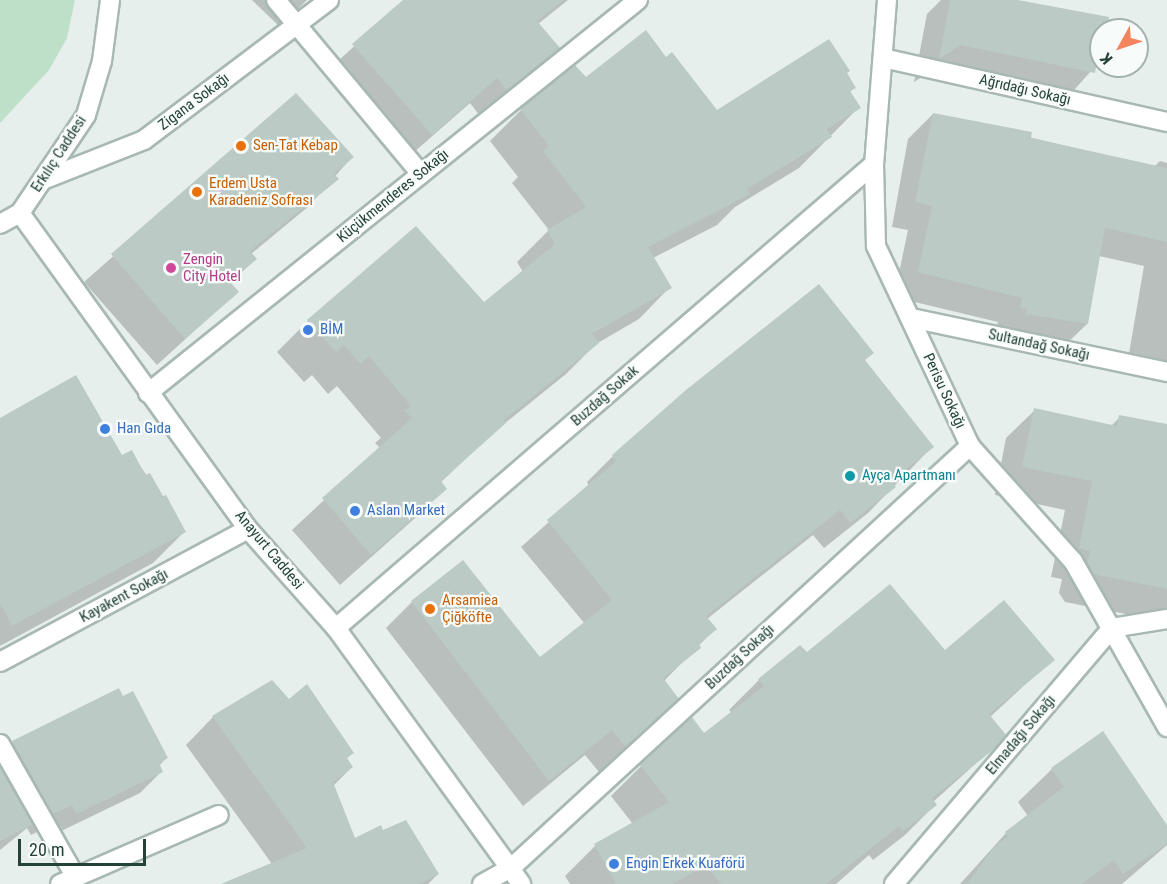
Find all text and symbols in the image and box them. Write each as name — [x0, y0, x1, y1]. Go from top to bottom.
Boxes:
north arrow — [1089, 18, 1149, 78]
text: K — [1096, 49, 1116, 68]
street label: Zigana Sokağı — [155, 70, 233, 134]
street label: Ağrıdağı Sokağı — [978, 71, 1072, 109]
street label: Erkılıç Caddesi — [28, 112, 90, 196]
place label: Sen-Tat Kebap — [253, 137, 338, 155]
marker: Sen-Tat Kebap — [234, 139, 248, 153]
street label: Küçükmenderes Sokağı — [334, 146, 452, 246]
place label: Erdem Usta Karadeniz Sofrası — [209, 174, 313, 209]
marker: Erdem Usta Karadeniz Sofrası — [190, 185, 204, 199]
place label: Zengin City Hotel — [183, 250, 241, 285]
marker: Zengin City Hotel — [164, 261, 178, 275]
place label: BİM — [320, 321, 343, 339]
marker: BİM — [301, 323, 315, 337]
street label: Sultandağ Sokağı — [987, 325, 1091, 365]
street label: Perisu Sokağı — [919, 351, 969, 431]
street label: Buzdağ Sokak — [568, 362, 642, 430]
place label: Han Gıda — [117, 420, 171, 438]
marker: Han Gıda — [98, 422, 112, 436]
place label: Ayça Apartmanı — [862, 467, 956, 485]
marker: Ayça Apartmanı — [843, 469, 857, 483]
place label: Aslan Market — [367, 502, 445, 520]
marker: Aslan Market — [348, 504, 362, 518]
street label: Anayurt Caddesi — [231, 507, 307, 593]
street label: Kayakent Sokağı — [77, 565, 171, 627]
place label: Arsamiea Çiğköfte — [442, 591, 498, 626]
marker: Arsamiea Çiğköfte — [423, 602, 437, 616]
street label: Buzdağ Sokağı — [702, 621, 778, 693]
street label: Elmadağı Sokağı — [982, 691, 1060, 779]
scale bar — [21, 827, 148, 865]
text: 20 m — [29, 839, 64, 860]
place label: Engin Erkek Kuaförü — [626, 855, 745, 873]
marker: Engin Erkek Kuaförü — [607, 857, 621, 871]

